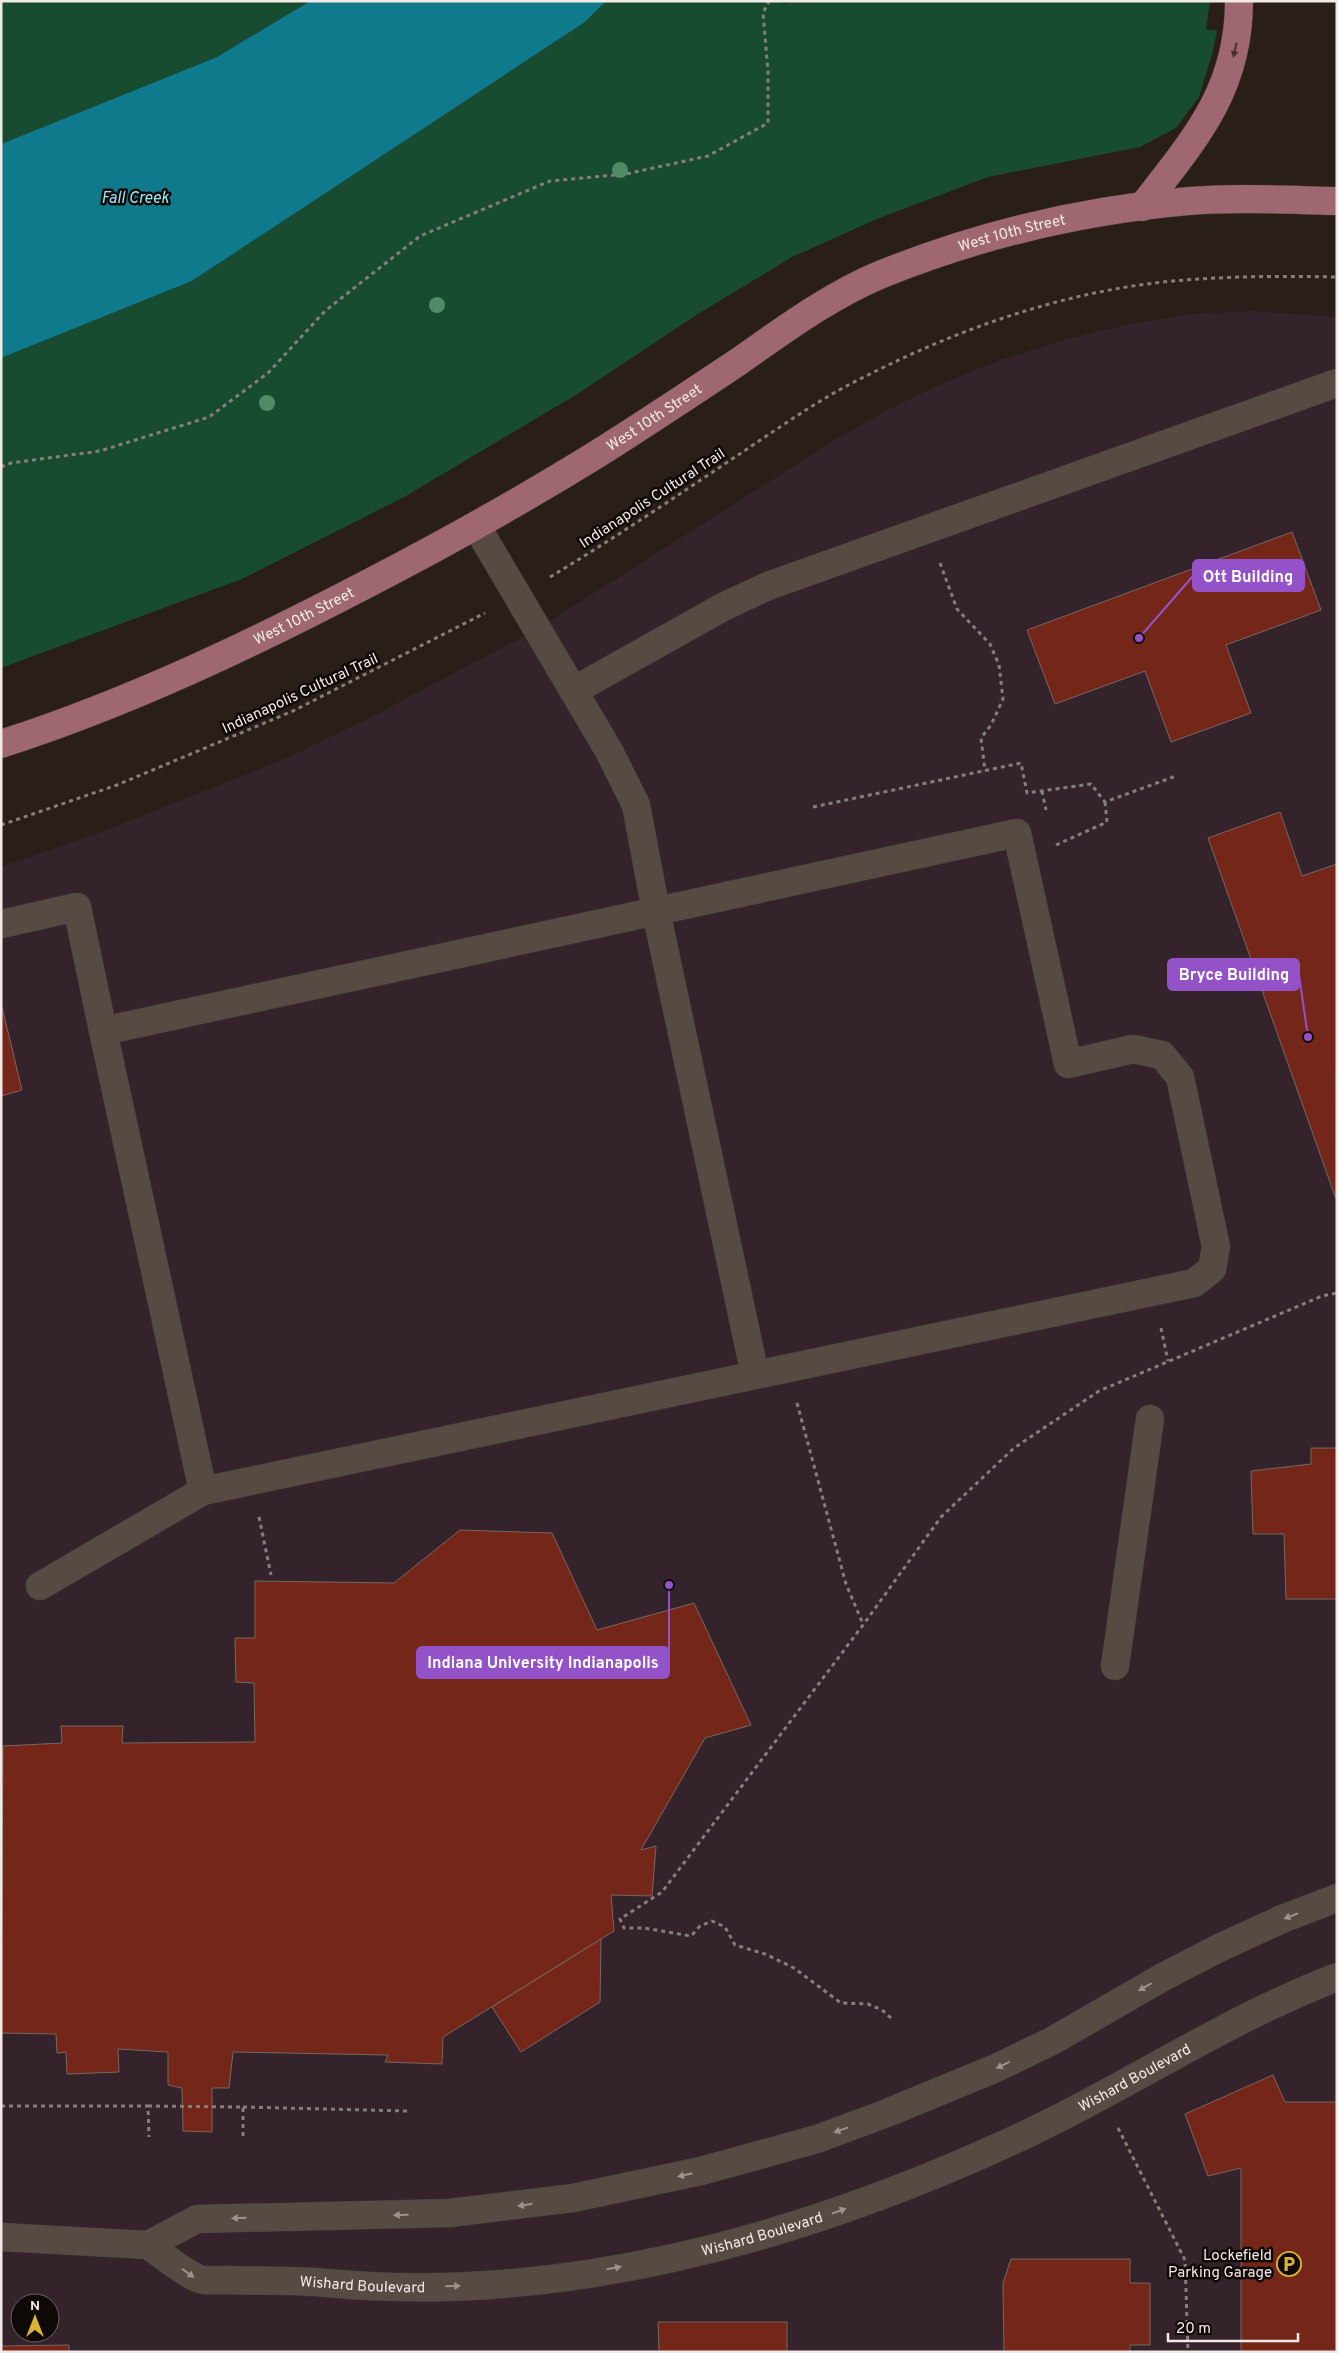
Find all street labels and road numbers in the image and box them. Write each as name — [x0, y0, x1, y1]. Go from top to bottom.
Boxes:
street label: West 10th Street — [956, 211, 1067, 257]
street label: West 10th Street — [604, 380, 706, 457]
street label: Indianapolis Cultural Trail — [576, 445, 729, 554]
street label: West 10th Street — [251, 584, 358, 651]
street label: Indianapolis Cultural Trail — [220, 650, 382, 739]
street label: Wishard Boulevard — [1076, 2040, 1195, 2117]
street label: Wishard Boulevard — [700, 2209, 826, 2262]
street label: Wishard Boulevard — [299, 2273, 425, 2298]

